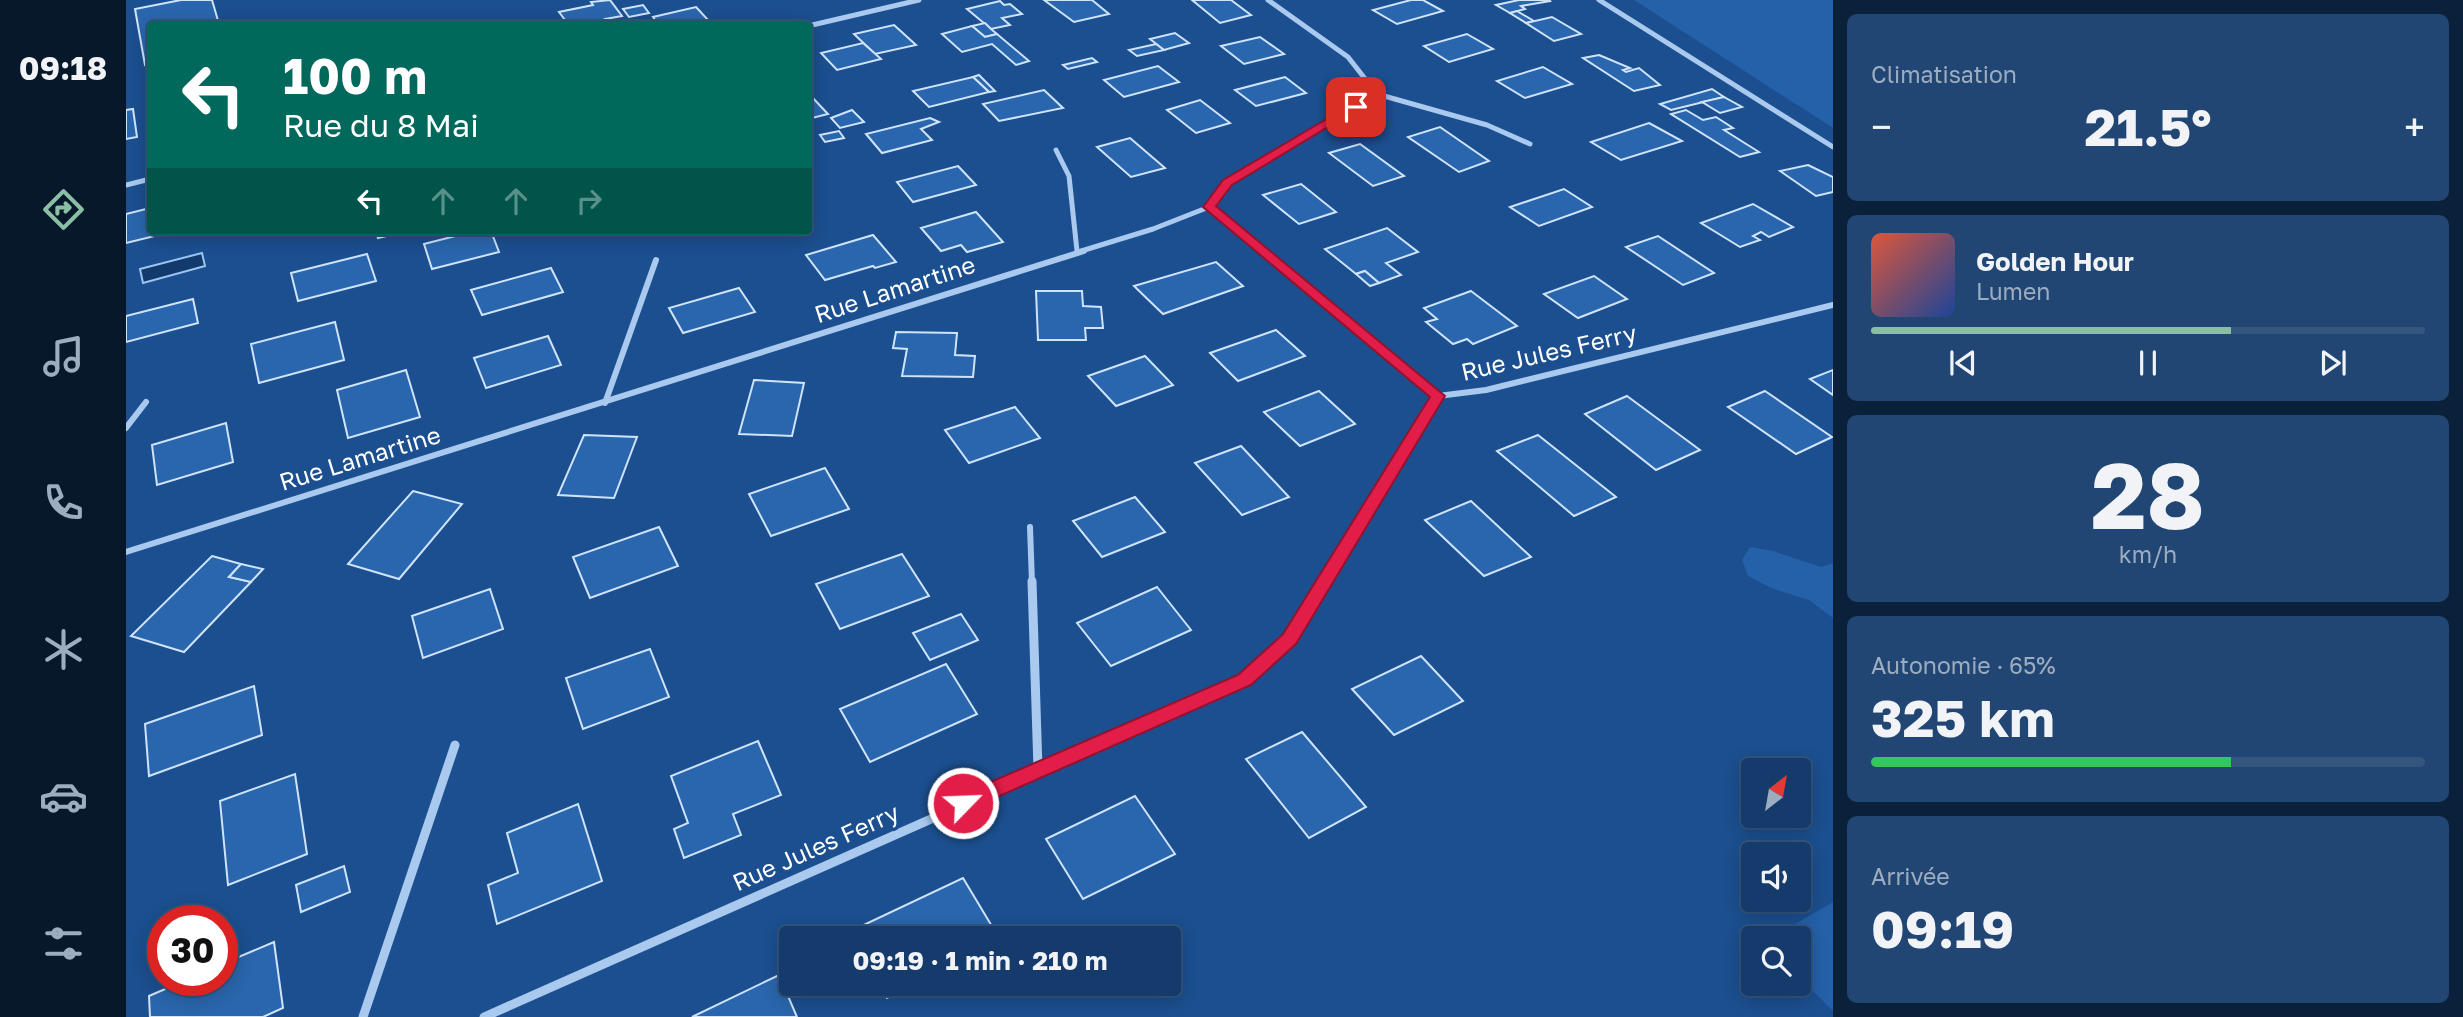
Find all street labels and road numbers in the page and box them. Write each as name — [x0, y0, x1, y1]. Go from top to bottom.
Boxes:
street label: Rue Lamartine — [811, 249, 978, 328]
street label: Rue Jules Ferry — [1458, 317, 1639, 386]
street label: Rue Lamartine — [275, 419, 444, 496]
street label: Rue Jules Ferry — [728, 797, 903, 896]

